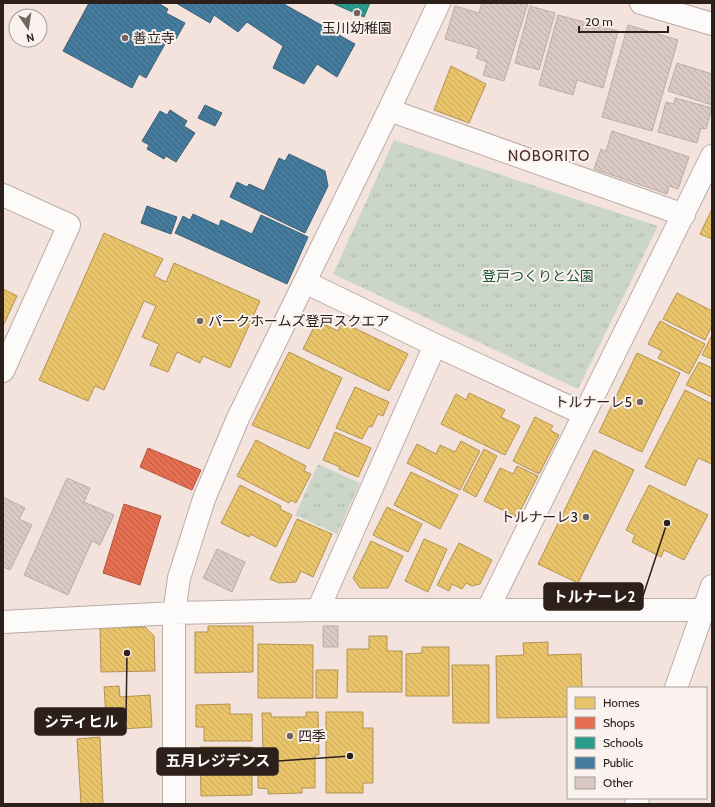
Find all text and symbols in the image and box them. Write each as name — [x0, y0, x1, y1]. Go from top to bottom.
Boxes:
north arrow — [8, 8, 48, 48]
marker: 玉川幼稚園 — [352, 8, 362, 18]
scale bar — [579, 8, 668, 34]
text: 20 m — [585, 14, 613, 29]
place label: 玉川幼稚園 — [322, 19, 392, 37]
place label: 善立寺 — [133, 29, 175, 47]
text: N — [25, 30, 36, 45]
marker: 善立寺 — [120, 33, 130, 43]
district label: NOBORITO — [508, 147, 590, 165]
park label: 登戸つくりと公園 — [482, 267, 594, 285]
place label: パークホームズ登戸スクエア — [208, 312, 390, 330]
marker: パークホームズ登戸スクエア — [195, 316, 205, 326]
place label: トルナーレ5 — [554, 393, 632, 411]
marker: トルナーレ5 — [635, 397, 645, 407]
place label: トルナーレ3 — [500, 508, 578, 526]
marker: トルナーレ3 — [581, 512, 591, 522]
callout: トルナーレ2 — [544, 583, 643, 610]
text: トルナーレ2 — [553, 588, 636, 606]
legend — [567, 687, 707, 799]
text: Homes — [603, 695, 640, 710]
callout: シティヒル — [35, 708, 126, 735]
text: シティヒル — [44, 713, 118, 731]
text: Shops — [603, 715, 635, 730]
place label: 四季 — [298, 727, 326, 745]
marker: 四季 — [285, 731, 295, 741]
text: Schools — [603, 735, 643, 750]
callout: 五月レジデンス — [157, 748, 278, 775]
text: 五月レジデンス — [166, 752, 270, 770]
text: Public — [603, 755, 634, 770]
text: Other — [603, 775, 633, 790]

